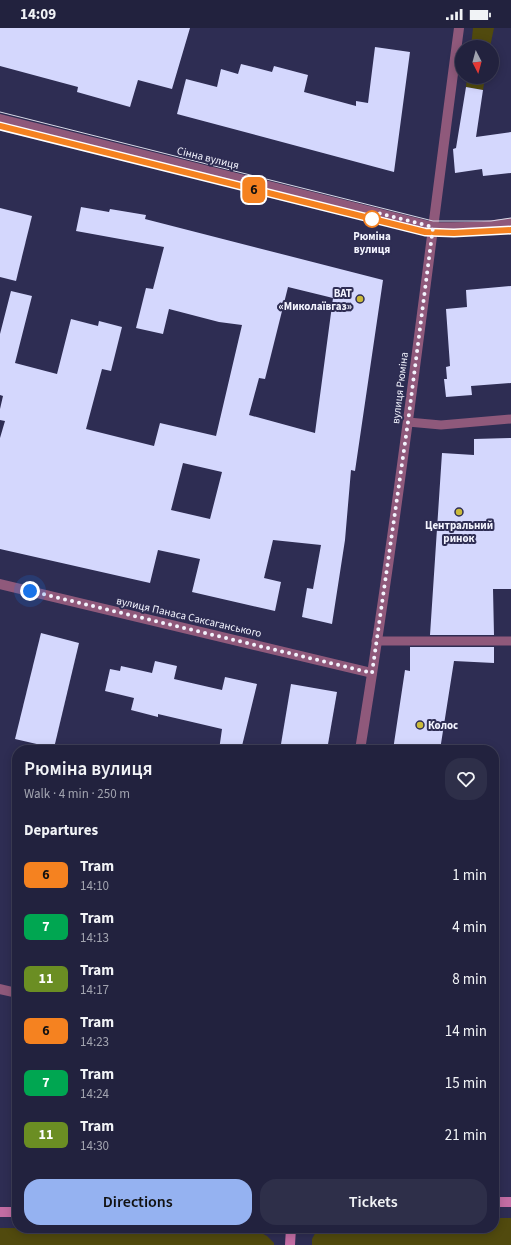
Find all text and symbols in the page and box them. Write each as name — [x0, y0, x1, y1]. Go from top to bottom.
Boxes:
text: 14:09 — [20, 4, 56, 25]
north arrow — [455, 40, 499, 84]
map controls — [455, 40, 499, 84]
street label: Сінна вулиця — [175, 143, 241, 173]
line badge: 6 — [241, 177, 267, 203]
text: 6 — [250, 180, 258, 200]
marker: Рюміна вулиця — [363, 210, 381, 228]
place label: Рюміна вулиця — [353, 229, 391, 257]
place label: ВАТ «Миколаївгаз» — [278, 286, 352, 314]
marker: ВАТ «Миколаївгаз» — [355, 294, 365, 304]
street label: вулиця Рюміна — [388, 351, 412, 425]
marker: Центральний ринок — [454, 507, 464, 517]
place label: Центральний ринок — [425, 518, 493, 546]
your location — [20, 581, 40, 601]
street label: вулиця Панаса Саксаганського — [115, 593, 263, 641]
place label: Колос — [428, 718, 458, 733]
marker: Колос — [415, 720, 425, 730]
text: Рюміна вулиця — [24, 756, 153, 783]
button: heart — [445, 758, 487, 800]
text: Walk · 4 min · 250 m — [24, 785, 130, 803]
text: Departures — [24, 820, 98, 841]
text: Tram — [80, 856, 114, 877]
text: 6 — [42, 865, 50, 885]
text: 1 min — [452, 865, 487, 886]
text: 14:10 — [80, 877, 109, 895]
text: Tram — [80, 908, 114, 929]
text: 7 — [42, 917, 50, 937]
text: 4 min — [452, 917, 487, 938]
text: 14:13 — [80, 929, 109, 947]
text: Tram — [80, 960, 114, 981]
text: 11 — [39, 969, 53, 989]
text: 8 min — [452, 969, 487, 990]
text: 14:17 — [80, 981, 109, 999]
text: Tram — [80, 1012, 114, 1033]
text: 6 — [42, 1021, 50, 1041]
text: 14 min — [445, 1021, 487, 1042]
text: 14:23 — [80, 1033, 109, 1051]
text: Tram — [80, 1064, 114, 1085]
text: 7 — [42, 1073, 50, 1093]
text: 15 min — [445, 1073, 487, 1094]
text: 14:24 — [80, 1085, 109, 1103]
text: Tram — [80, 1116, 114, 1137]
text: 11 — [39, 1125, 53, 1145]
text: 21 min — [445, 1125, 487, 1146]
text: 14:30 — [80, 1137, 109, 1155]
button: Directions — [24, 1179, 252, 1225]
button: Tickets — [260, 1179, 487, 1225]

